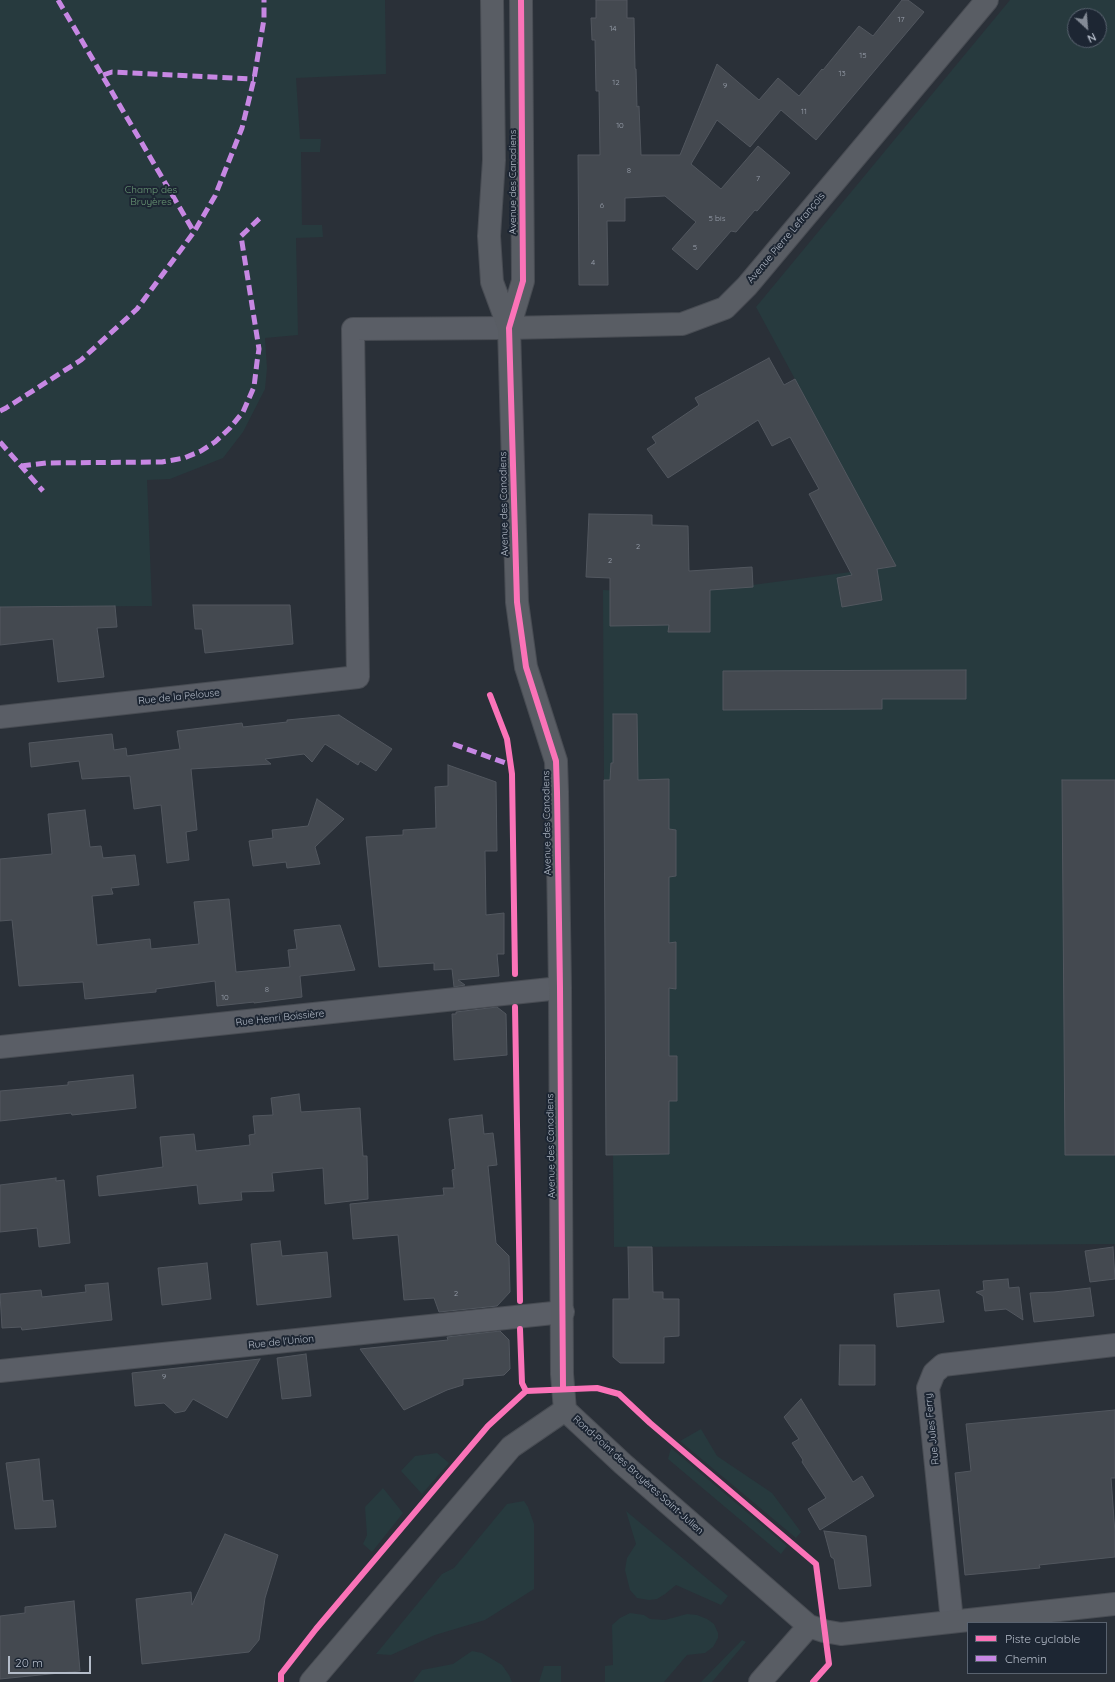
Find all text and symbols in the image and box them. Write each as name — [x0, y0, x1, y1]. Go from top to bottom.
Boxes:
north arrow — [1067, 8, 1107, 48]
house number: 17 — [897, 15, 905, 25]
house number: 14 — [609, 24, 617, 34]
text: N — [1085, 30, 1099, 46]
house number: 15 — [859, 51, 867, 61]
house number: 13 — [838, 69, 846, 79]
house number: 12 — [612, 78, 620, 88]
house number: 9 — [723, 81, 727, 91]
house number: 11 — [801, 107, 807, 117]
house number: 10 — [616, 121, 624, 131]
street label: Avenue des Canadiens — [507, 130, 519, 234]
house number: 8 — [627, 166, 631, 176]
house number: 7 — [756, 174, 760, 184]
park label: Champ des Bruyères — [125, 184, 177, 208]
street label: Avenue Pierre Lefrançois — [745, 190, 827, 286]
house number: 6 — [600, 201, 604, 211]
house number: 5 bis — [709, 214, 725, 224]
house number: 5 — [693, 243, 697, 253]
house number: 4 — [591, 258, 595, 268]
street label: Avenue des Canadiens — [497, 451, 511, 557]
house number: 2 — [636, 542, 640, 552]
house number: 2 — [608, 556, 612, 566]
street label: Rue de la Pelouse — [138, 687, 220, 707]
street label: Avenue des Canadiens — [540, 770, 554, 876]
house number: 8 — [265, 985, 269, 995]
house number: 10 — [221, 993, 229, 1003]
street label: Rue Henri Boissière — [235, 1007, 325, 1029]
street label: Avenue des Canadiens — [544, 1093, 558, 1199]
house number: 2 — [454, 1289, 458, 1299]
street label: Rue de l'Union — [247, 1333, 315, 1351]
house number: 9 — [162, 1372, 166, 1382]
street label: Rue Jules Ferry — [922, 1393, 942, 1465]
street label: Rond-Point des Bruyères Saint-Julien — [570, 1413, 706, 1537]
legend — [967, 1622, 1107, 1674]
text: Piste cyclable — [1005, 1631, 1080, 1646]
scale bar — [10, 1648, 93, 1674]
text: Chemin — [1005, 1651, 1047, 1666]
text: 20 m — [15, 1655, 43, 1670]

